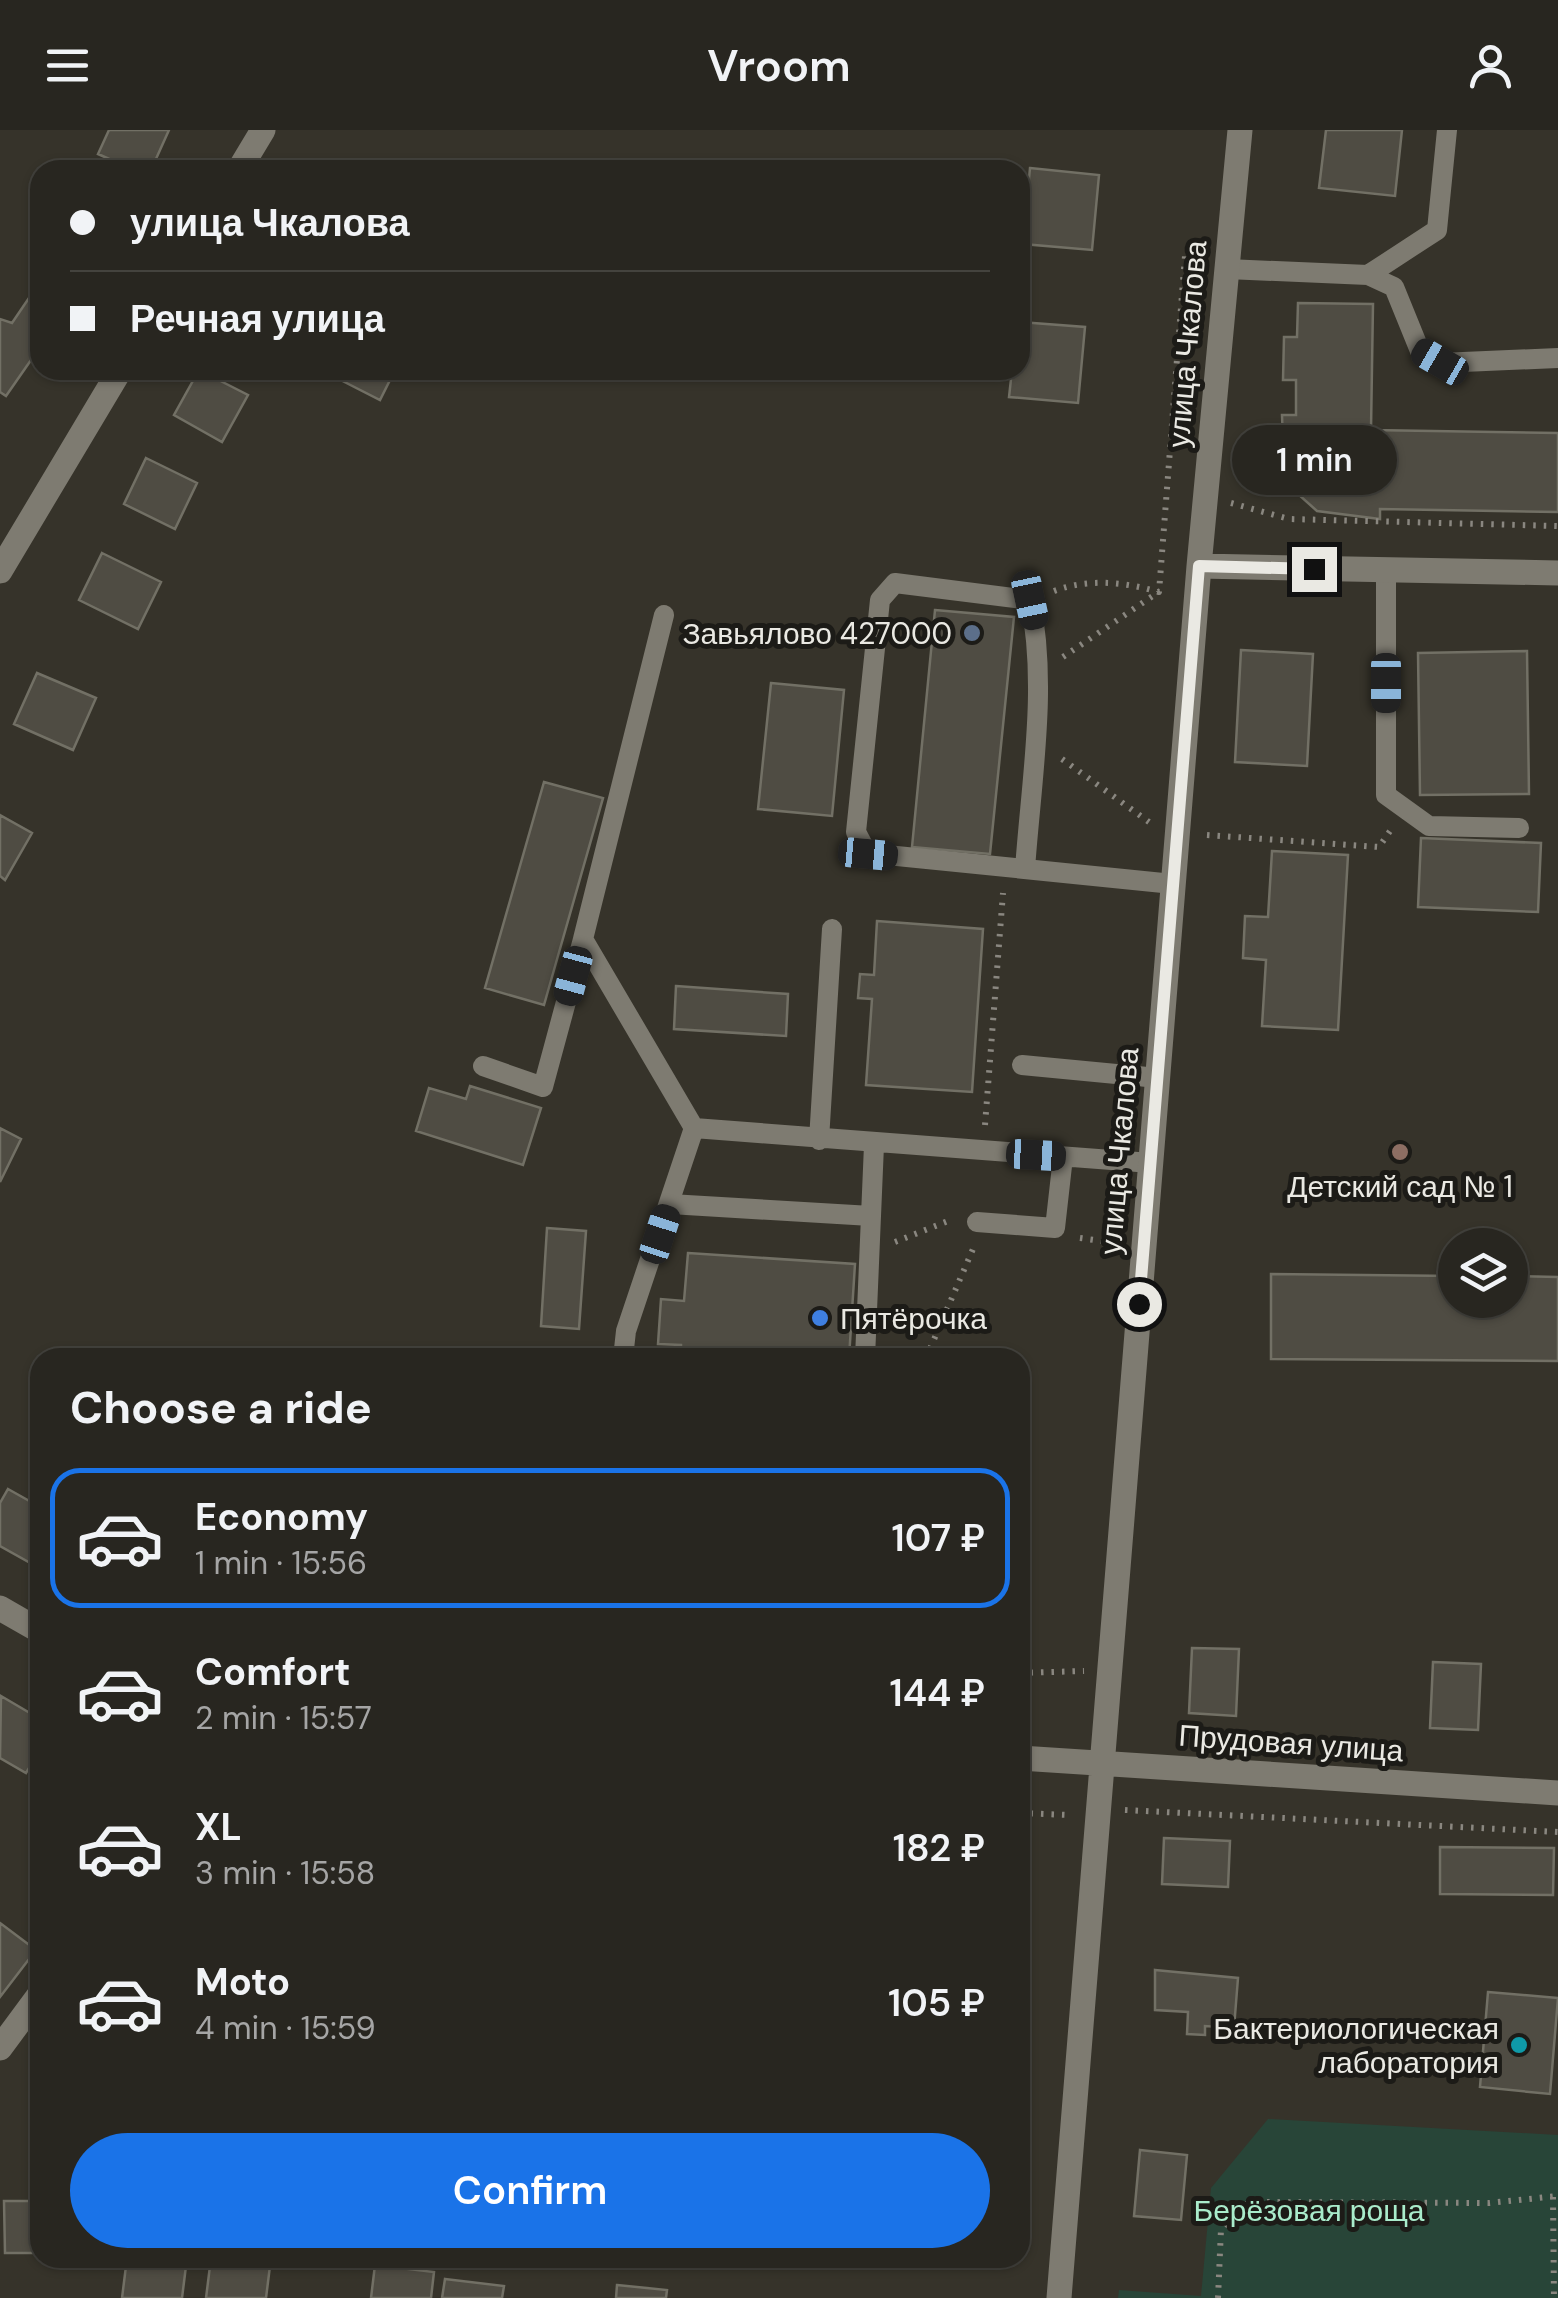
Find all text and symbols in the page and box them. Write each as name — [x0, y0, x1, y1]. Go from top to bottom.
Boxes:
text: Vroom — [707, 36, 851, 95]
icon: menu — [40, 38, 95, 93]
icon: person — [1463, 38, 1518, 93]
text: улица Чкалова — [130, 198, 410, 248]
street label: улица Чкалова — [1159, 239, 1216, 449]
text: Речная улица — [130, 294, 385, 344]
car — [1407, 334, 1473, 390]
callout: 1 min — [1232, 424, 1396, 494]
text: 1 min — [1276, 439, 1353, 481]
route end — [1292, 547, 1337, 592]
car — [1009, 568, 1051, 632]
place label: Завьялово 427000 — [682, 614, 952, 653]
marker: Завьялово 427000 — [961, 622, 983, 644]
car — [1371, 653, 1401, 713]
car — [837, 836, 899, 872]
car — [551, 943, 595, 1009]
street label: улица Чкалова — [1091, 1046, 1148, 1256]
car — [1005, 1138, 1067, 1172]
marker: Детский сад № 1 — [1389, 1141, 1411, 1163]
place label: Детский сад № 1 — [1287, 1167, 1513, 1206]
car — [636, 1201, 684, 1267]
map controls — [1438, 1228, 1528, 1318]
button: layers — [1438, 1228, 1528, 1318]
route start — [1117, 1282, 1162, 1327]
place label: Пятёрочка — [840, 1299, 987, 1338]
marker: Пятёрочка — [809, 1307, 831, 1329]
text: Choose a ride — [70, 1378, 372, 1437]
text: Economy — [195, 1492, 368, 1542]
icon: car — [75, 1493, 165, 1583]
text: 107 ₽ — [891, 1513, 985, 1563]
text: 1 min · 15:56 — [195, 1542, 367, 1584]
text: Comfort — [195, 1647, 351, 1697]
icon: car — [75, 1648, 165, 1738]
text: 144 ₽ — [890, 1668, 985, 1718]
text: 2 min · 15:57 — [195, 1697, 372, 1739]
street label: Прудовая улица — [1177, 1716, 1405, 1770]
text: XL — [195, 1802, 242, 1852]
icon: car — [75, 1803, 165, 1893]
text: 182 ₽ — [893, 1823, 985, 1873]
text: 3 min · 15:58 — [195, 1852, 375, 1894]
text: Moto — [195, 1957, 290, 2007]
icon: car — [75, 1958, 165, 2048]
text: 105 ₽ — [888, 1978, 985, 2028]
text: 4 min · 15:59 — [195, 2007, 376, 2049]
place label: Бактериологическая лаборатория — [1213, 2009, 1499, 2082]
marker: Бактериологическая лаборатория — [1508, 2034, 1530, 2056]
button: Confirm — [70, 2133, 990, 2248]
park label: Берёзовая роща — [1193, 2191, 1425, 2230]

